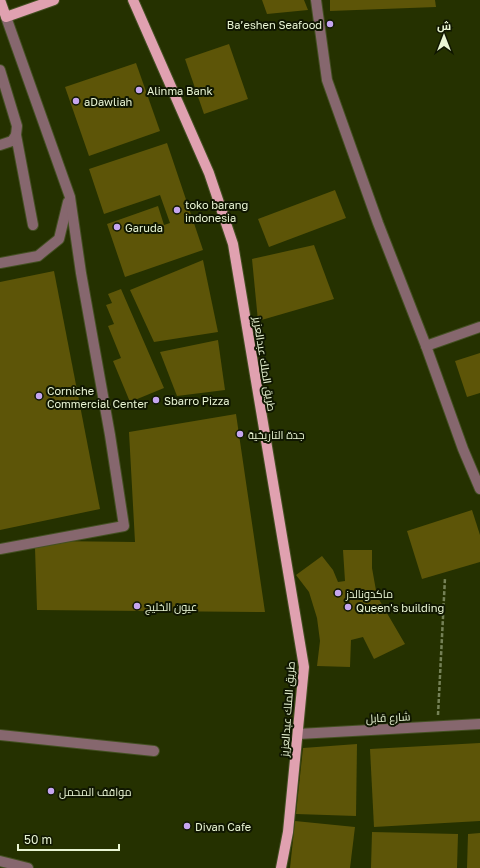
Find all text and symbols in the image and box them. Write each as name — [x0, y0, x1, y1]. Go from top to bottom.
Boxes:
north arrow — [424, 16, 464, 56]
place label: Ba’eshen Seafood — [227, 18, 322, 31]
marker: Ba’eshen Seafood — [325, 19, 335, 29]
text: ش — [437, 19, 451, 33]
place label: Alinma Bank — [147, 84, 213, 97]
marker: Alinma Bank — [134, 85, 144, 95]
place label: aDawliah — [84, 95, 132, 108]
marker: aDawliah — [71, 96, 81, 106]
place label: toko barang indonesia — [185, 198, 248, 224]
marker: toko barang indonesia — [172, 205, 182, 215]
place label: Garuda — [125, 221, 163, 234]
marker: Garuda — [112, 222, 122, 232]
street label: طريق الملك عبدالعزيز — [250, 315, 279, 412]
place label: Corniche Commercial Center — [47, 384, 149, 410]
marker: Corniche Commercial Center — [34, 391, 44, 401]
place label: Sbarro Pizza — [164, 394, 230, 407]
marker: Sbarro Pizza — [151, 395, 161, 405]
place label: جدة التاريخية — [248, 428, 305, 442]
marker: جدة التاريخية — [235, 429, 245, 439]
place label: ماكدونالدز — [345, 587, 393, 601]
marker: ماكدونالدز — [333, 588, 343, 598]
place label: عيون الخليج — [145, 600, 197, 615]
marker: عيون الخليج — [132, 601, 142, 611]
place label: Queen's building — [356, 601, 444, 614]
marker: Queen's building — [343, 602, 353, 612]
street label: طريق الملك عبدالعزيز — [277, 661, 298, 758]
street label: شارع قابل — [365, 709, 411, 727]
place label: مواقف المحمل — [59, 785, 132, 799]
marker: مواقف المحمل — [46, 786, 56, 796]
place label: Divan Cafe — [195, 820, 251, 833]
marker: Divan Cafe — [182, 821, 192, 831]
scale bar — [18, 826, 119, 852]
text: 50 m — [24, 832, 52, 847]

